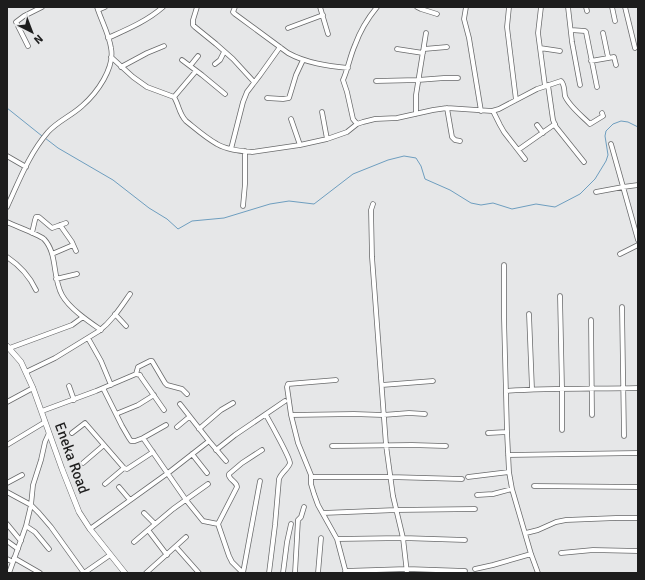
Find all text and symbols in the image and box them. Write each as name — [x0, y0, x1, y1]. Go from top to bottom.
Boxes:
north arrow — [12, 12, 52, 52]
text: N — [31, 32, 46, 46]
street label: Eneka Road — [51, 420, 93, 496]

